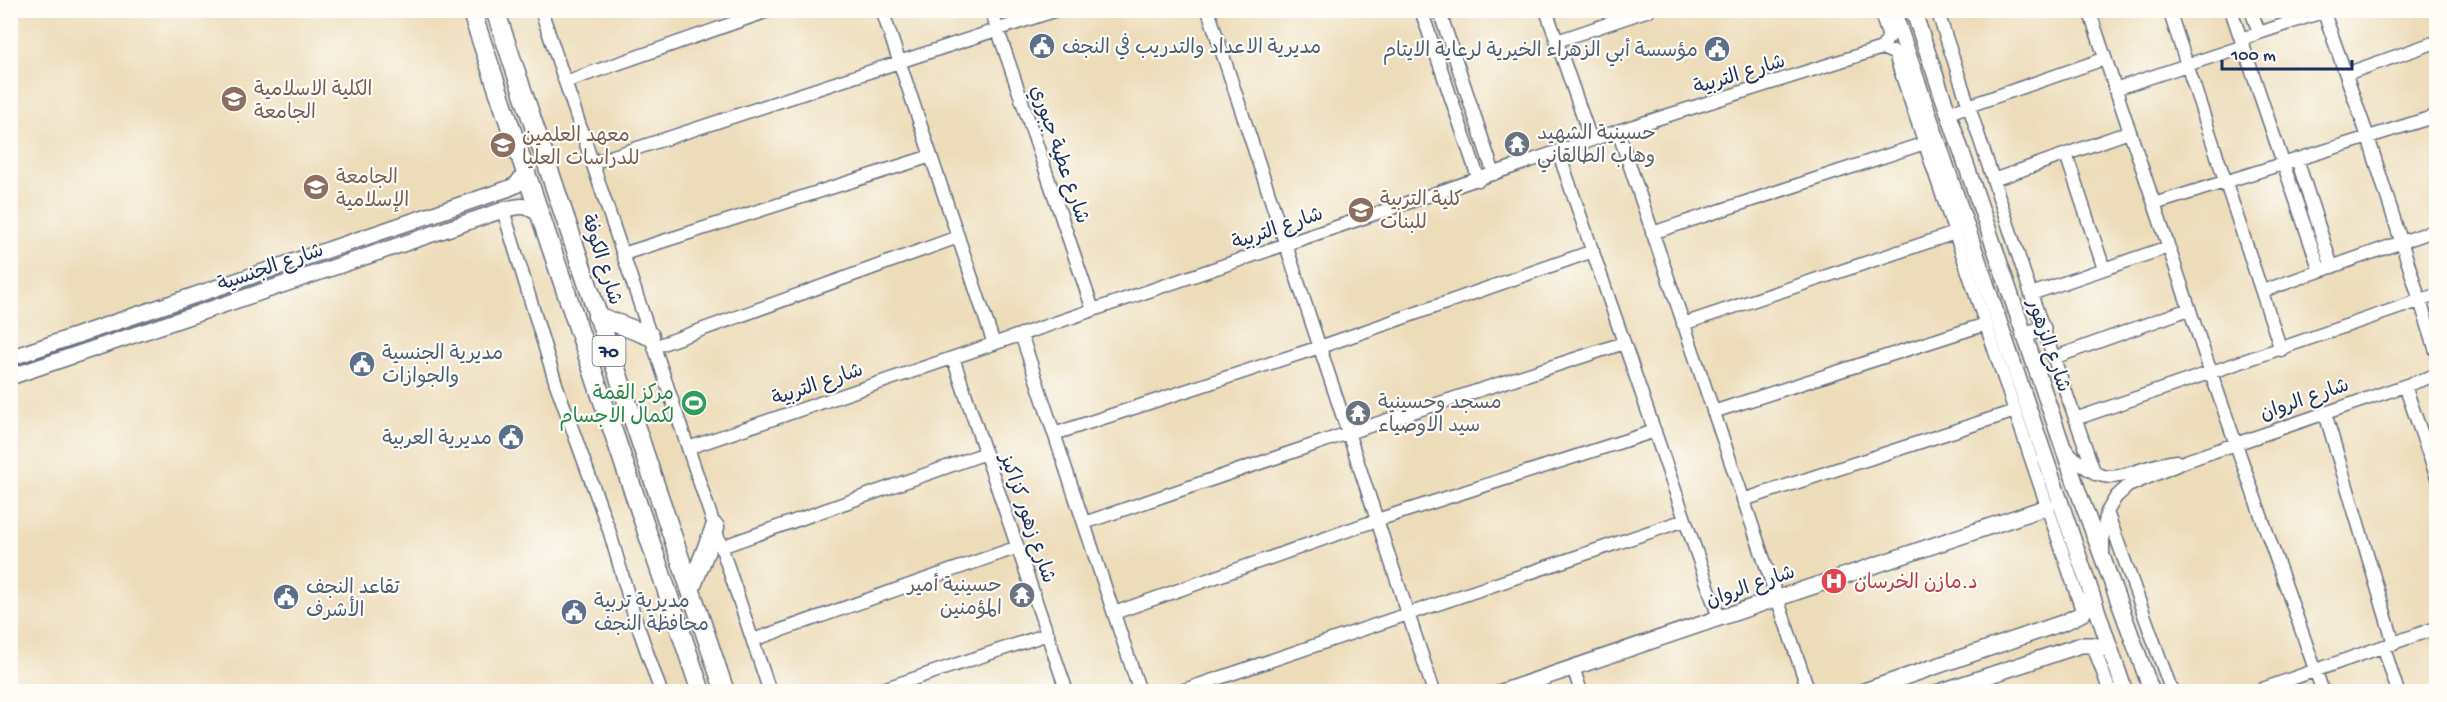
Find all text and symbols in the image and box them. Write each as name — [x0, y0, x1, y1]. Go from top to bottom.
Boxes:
public building icon: مديرية الاعداد والتدريب في النجف — [1027, 31, 1057, 61]
place label: مديرية الاعداد والتدريب في النجف — [1062, 33, 1321, 61]
scale bar — [2222, 33, 2352, 71]
public building icon: مؤسسة أبي الزهراء الخيرية لرعاية الايتام — [1702, 34, 1732, 64]
place label: مؤسسة أبي الزهراء الخيرية لرعاية الايتام — [1383, 38, 1698, 67]
text: 100 m — [2230, 46, 2276, 67]
street label: شارع التربية — [1691, 51, 1789, 101]
place label: الكلية الاسلامية الجامعة — [254, 79, 372, 126]
street label: شارع عطية جبوري — [1023, 83, 1093, 227]
school or university icon: الكلية الاسلامية الجامعة — [219, 84, 249, 114]
place label: حسينية الشهيد وهاب الطالقاني — [1537, 123, 1656, 173]
place label: معهد العلمين للدراسات العليا — [522, 125, 640, 172]
temple icon: حسينية الشهيد وهاب الطالقاني — [1502, 129, 1532, 159]
school or university icon: معهد العلمين للدراسات العليا — [488, 130, 518, 160]
place label: الجامعة الإسلامية — [336, 167, 409, 214]
school or university icon: الجامعة الإسلامية — [301, 172, 331, 202]
place label: كلية التربية للبنات — [1380, 189, 1463, 236]
school or university icon: كلية التربية للبنات — [1346, 195, 1376, 225]
street label: شارع التربية — [1229, 203, 1327, 257]
street label: شارع الكوفة — [574, 211, 626, 308]
street label: شارع الجنسية — [215, 239, 327, 298]
street label: شارع الزهور — [2020, 295, 2074, 396]
road number: 70 — [592, 336, 626, 366]
place label: مديرية الجنسية والجوازات — [382, 343, 503, 390]
public building icon: مديرية الجنسية والجوازات — [347, 349, 377, 379]
street label: شارع التربية — [769, 359, 867, 413]
street label: شارع الروان — [2257, 374, 2353, 427]
place label: مركز القمة لكمال الاجسام — [559, 383, 674, 431]
sports icon: مركز القمة لكمال الاجسام — [679, 388, 709, 418]
place label: مسجد وحسينية سيد الاوصياء — [1378, 393, 1502, 439]
temple icon: مسجد وحسينية سيد الاوصياء — [1343, 398, 1373, 428]
public building icon: مديرية العربية — [496, 422, 526, 452]
place label: مديرية العربية — [382, 428, 492, 452]
street label: شارع زهور كزاكيز — [992, 449, 1060, 587]
street label: شارع الروان — [1703, 561, 1799, 614]
hospital icon: د.مازن الخرسان — [1819, 566, 1849, 596]
place label: د.مازن الخرسان — [1854, 572, 1978, 596]
place label: حسينية أمير المؤمنين — [905, 573, 1002, 622]
place label: تقاعد النجف الأشرف — [306, 577, 400, 624]
temple icon: حسينية أمير المؤمنين — [1007, 580, 1037, 610]
public building icon: تقاعد النجف الأشرف — [271, 582, 301, 612]
place label: مديرية تربية محافظة النجف — [594, 592, 709, 638]
public building icon: مديرية تربية محافظة النجف — [559, 597, 589, 627]

